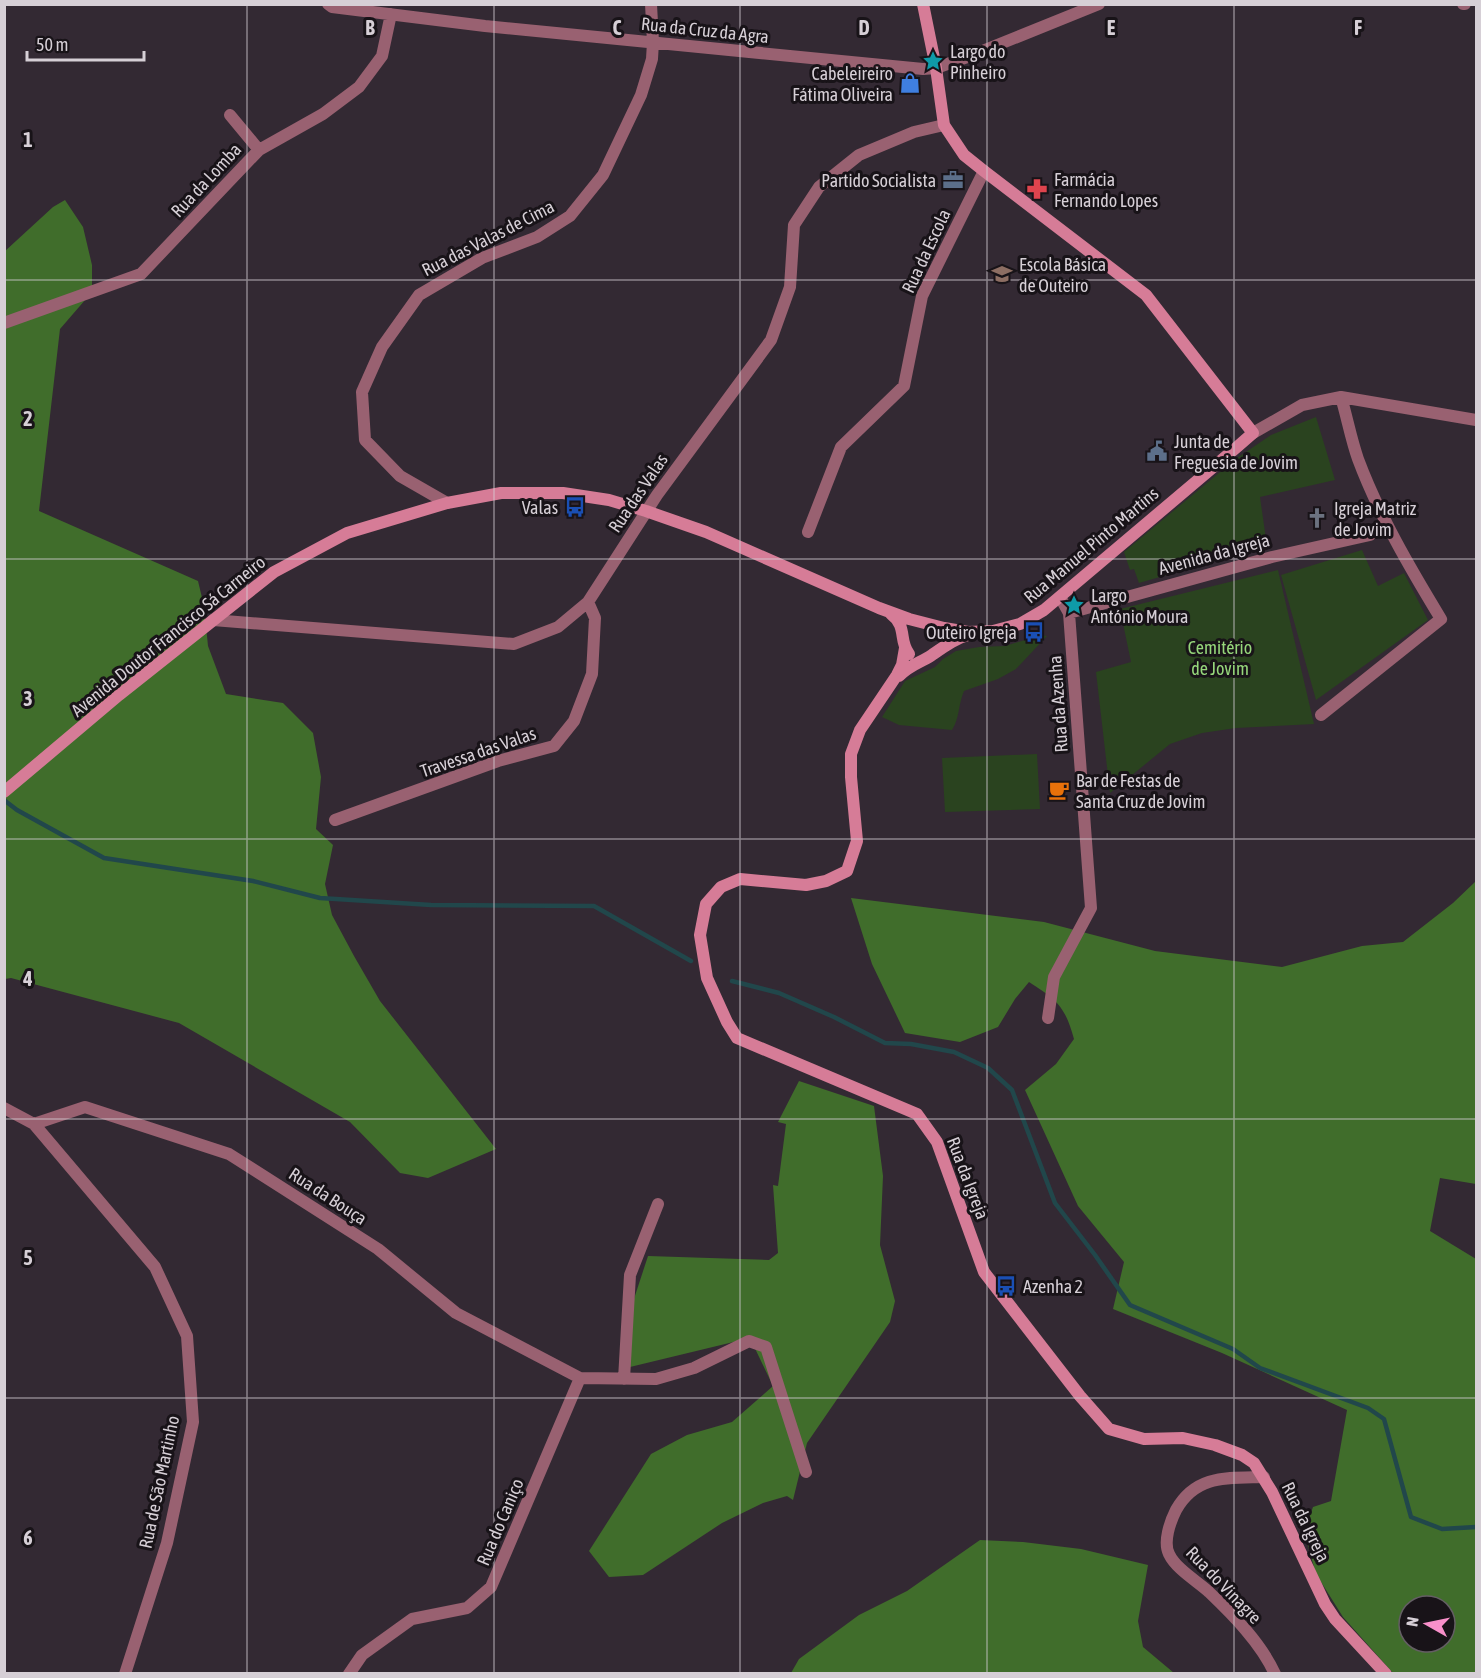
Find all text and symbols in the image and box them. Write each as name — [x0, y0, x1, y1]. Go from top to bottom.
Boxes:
street label: Rua da Cruz da Agra — [640, 13, 770, 47]
text: B — [365, 16, 375, 39]
text: C — [613, 16, 622, 39]
text: D — [858, 16, 870, 39]
text: E — [1107, 16, 1116, 39]
text: F — [1354, 16, 1362, 39]
scale bar — [27, 24, 144, 62]
text: 50 m — [36, 34, 68, 55]
place label: Largo do Pinheiro — [950, 41, 1006, 83]
place icon: Largo do Pinheiro — [921, 49, 945, 73]
place label: Cabeleireiro Fátima Oliveira — [792, 63, 893, 105]
shop icon: Cabeleireiro Fátima Oliveira — [898, 71, 922, 95]
text: 1 — [23, 128, 33, 151]
street label: Rua da Lomba — [167, 139, 245, 221]
office icon: Partido Socialista — [941, 168, 965, 192]
place label: Farmácia Fernando Lopes — [1054, 169, 1158, 211]
place label: Partido Socialista — [821, 170, 936, 191]
pharmacy icon: Farmácia Fernando Lopes — [1025, 177, 1049, 201]
street label: Rua das Valas de Cima — [418, 196, 558, 280]
street label: Rua da Escola — [897, 206, 955, 296]
place label: Escola Básica de Outeiro — [1019, 254, 1106, 296]
school or university icon: Escola Básica de Outeiro — [990, 262, 1014, 286]
text: 2 — [23, 407, 33, 430]
place label: Junta de Freguesia de Jovim — [1174, 431, 1298, 473]
public building icon: Junta de Freguesia de Jovim — [1145, 439, 1169, 463]
street label: Rua das Valas — [604, 450, 672, 536]
street label: Rua Manuel Pinto Martins — [1020, 483, 1162, 607]
bus stop icon: Valas — [563, 495, 587, 519]
place label: Valas — [522, 497, 558, 518]
place label: Igreja Matriz de Jovim — [1334, 498, 1417, 540]
church icon: Igreja Matriz de Jovim — [1305, 506, 1329, 530]
street label: Avenida da Igreja — [1156, 529, 1272, 579]
street label: Avenida Doutor Francisco Sá Carneiro — [67, 551, 269, 721]
place label: Largo António Moura — [1091, 585, 1188, 627]
place icon: Largo António Moura — [1062, 593, 1086, 617]
bus stop icon: Outeiro Igreja — [1022, 620, 1046, 644]
place label: Outeiro Igreja — [926, 622, 1017, 643]
park label: Cemitério de Jovim — [1188, 637, 1252, 679]
street label: Rua da Azenha — [1044, 655, 1072, 753]
text: 3 — [23, 687, 33, 710]
street label: Travessa das Valas — [417, 722, 539, 782]
place label: Bar de Festas de Santa Cruz de Jovim — [1076, 770, 1205, 812]
cafe icon: Bar de Festas de Santa Cruz de Jovim — [1047, 778, 1071, 802]
text: 4 — [22, 967, 33, 990]
street label: Rua da Igreja — [943, 1134, 993, 1222]
street label: Rua da Bouça — [285, 1163, 371, 1229]
text: 5 — [23, 1246, 33, 1269]
bus stop icon: Azenha 2 — [994, 1274, 1018, 1298]
place label: Azenha 2 — [1023, 1276, 1083, 1297]
street label: Rua de São Martinho — [135, 1414, 183, 1550]
street label: Rua do Caniço — [472, 1475, 528, 1569]
street label: Rua da Igreja — [1278, 1479, 1334, 1565]
text: 6 — [23, 1526, 33, 1549]
street label: Rua do Vinagre — [1182, 1542, 1266, 1628]
north arrow — [1397, 1594, 1457, 1654]
text: N — [1403, 1616, 1422, 1628]

